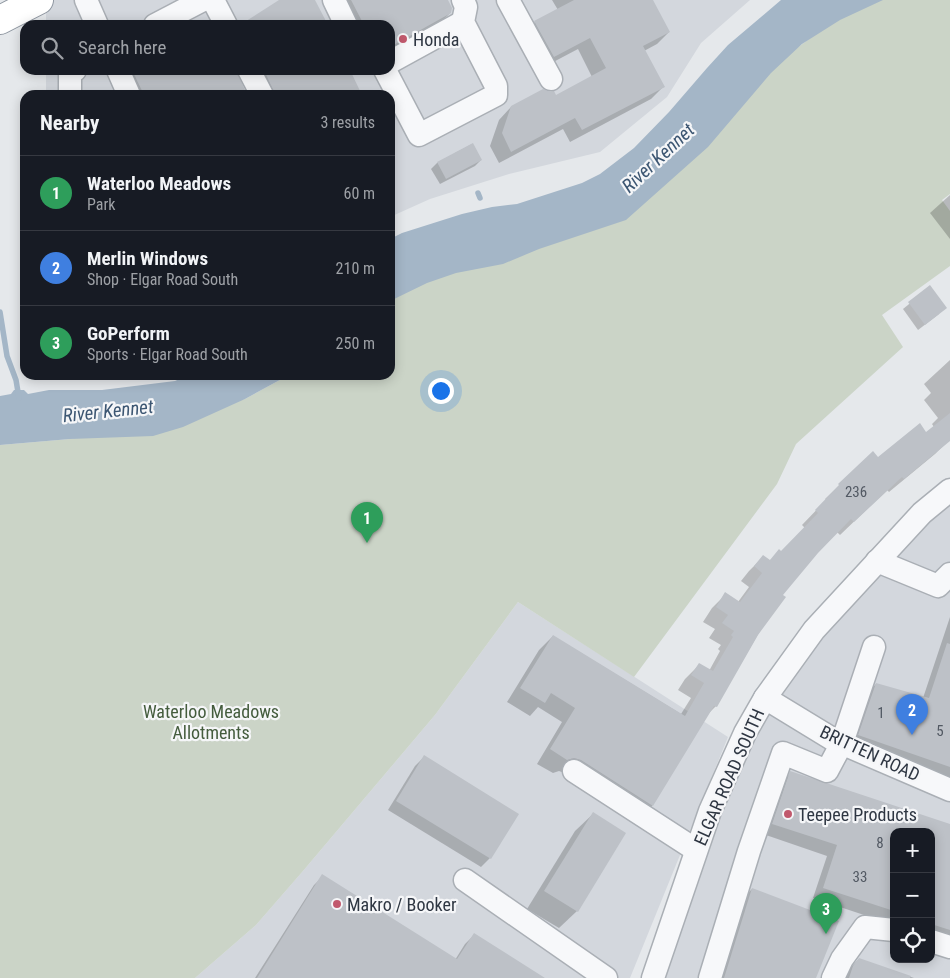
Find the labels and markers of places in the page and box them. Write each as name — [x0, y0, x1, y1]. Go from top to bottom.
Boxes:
place label: Honda — [413, 29, 459, 50]
marker: Honda — [397, 33, 409, 45]
pin: 1 — [351, 502, 383, 543]
pin: 2 — [896, 694, 928, 735]
place label: Teepee Products — [798, 804, 917, 825]
marker: Teepee Products — [782, 808, 794, 820]
pin: 3 — [810, 893, 842, 934]
place label: Makro / Booker — [347, 894, 457, 915]
marker: Makro / Booker — [331, 898, 343, 910]

